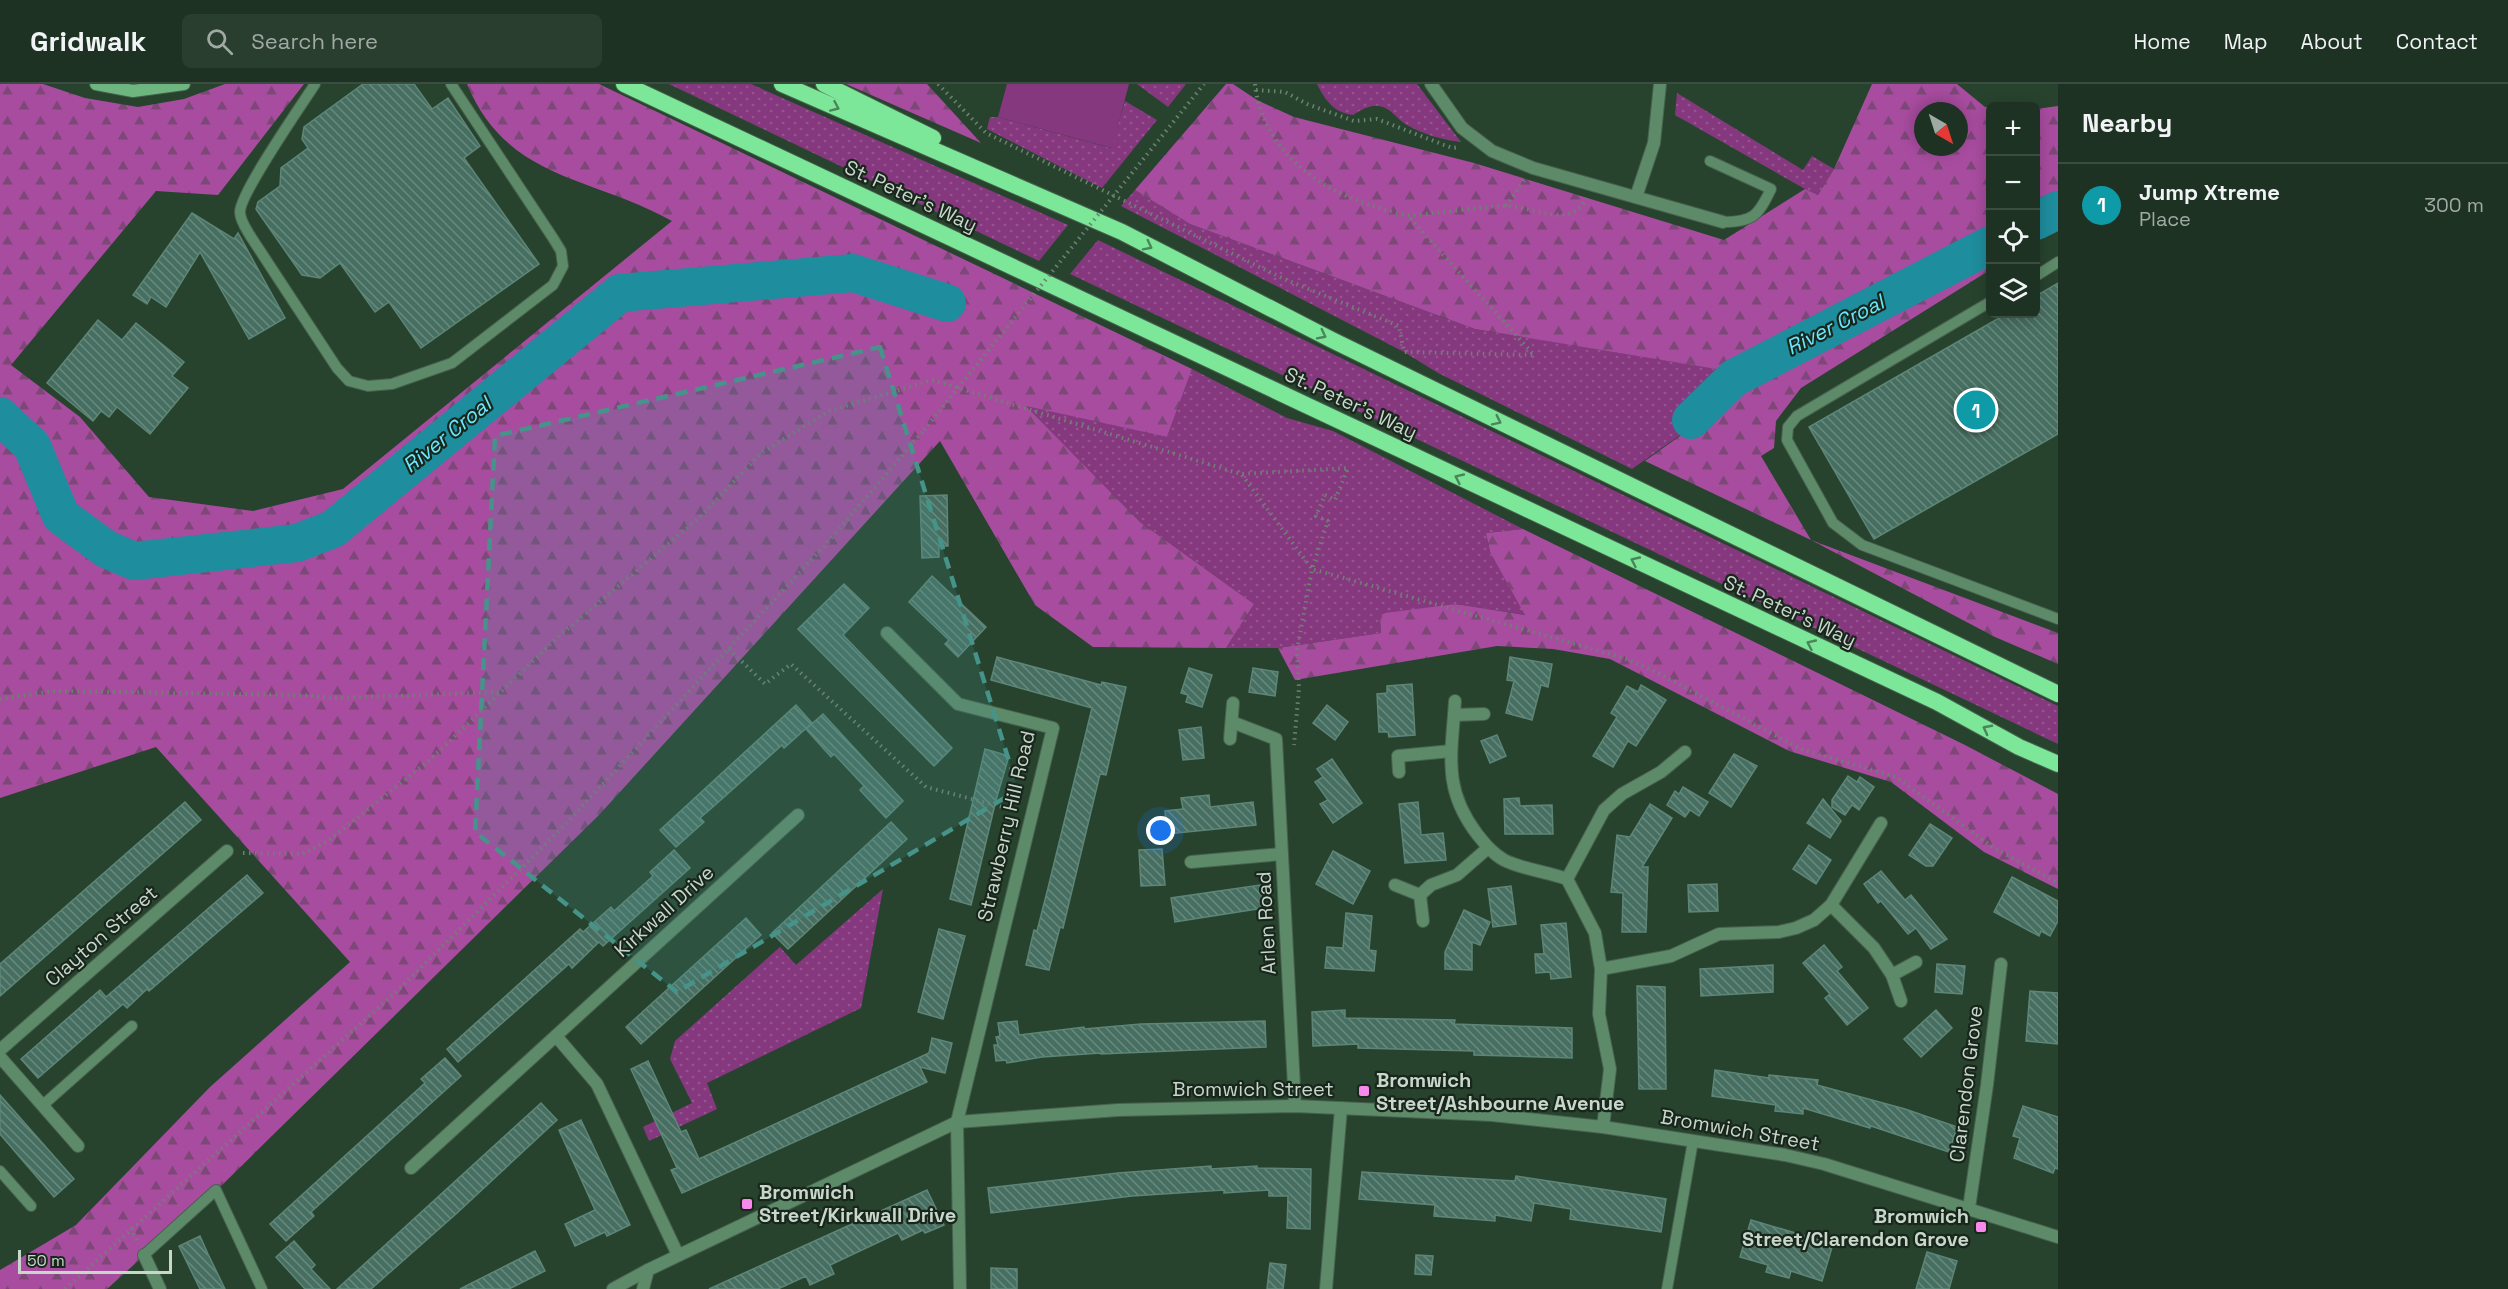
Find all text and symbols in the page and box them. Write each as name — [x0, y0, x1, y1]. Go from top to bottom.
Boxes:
search box — [182, 14, 602, 68]
text: Gridwalk — [30, 23, 146, 59]
icon: search — [203, 25, 236, 58]
text: Search here — [251, 27, 378, 55]
text: Home — [2133, 28, 2191, 55]
text: Map — [2224, 28, 2268, 55]
text: About — [2301, 28, 2363, 55]
text: Contact — [2396, 28, 2478, 55]
one-way arrow — [829, 100, 840, 112]
north arrow — [1914, 102, 1968, 156]
map controls — [1986, 102, 2040, 318]
button: + — [1986, 102, 2040, 156]
text: Nearby — [2082, 106, 2172, 140]
street label: St. Peter's Way — [840, 154, 982, 238]
button: − — [1986, 156, 2040, 210]
text: Jump Xtreme — [2139, 178, 2280, 206]
text: 1 — [2097, 192, 2106, 218]
text: 300 m — [2424, 192, 2484, 218]
text: Place — [2139, 206, 2191, 232]
button: locate — [1986, 210, 2040, 264]
one-way arrow — [1142, 239, 1152, 250]
button: layers — [1986, 264, 2040, 318]
water label: River Croal — [1781, 287, 1891, 361]
one-way arrow — [1315, 328, 1326, 339]
street label: St. Peter's Way — [1280, 361, 1422, 445]
pin: 1 — [1956, 388, 1996, 432]
water label: River Croal — [397, 389, 499, 479]
one-way arrow — [1490, 413, 1501, 425]
one-way arrow — [1454, 473, 1465, 485]
one-way arrow — [1631, 556, 1642, 568]
street label: St. Peter's Way — [1719, 569, 1861, 653]
one-way arrow — [1807, 639, 1818, 651]
one-way arrow — [1982, 725, 1993, 736]
street label: Strawberry Hill Road — [971, 728, 1041, 924]
your location — [1146, 816, 1175, 845]
street label: Kirkwall Drive — [609, 859, 719, 963]
street label: Arlen Road — [1250, 871, 1282, 975]
street label: Clayton Street — [39, 880, 163, 992]
street label: Clarendon Grove — [1943, 1004, 1989, 1164]
place label: Bromwich Street/Ashbourne Avenue — [1376, 1067, 1625, 1116]
street label: Bromwich Street — [1172, 1076, 1334, 1102]
marker: Bromwich Street/Ashbourne Avenue — [1357, 1084, 1371, 1098]
street label: Bromwich Street — [1658, 1103, 1822, 1157]
place label: Bromwich Street/Kirkwall Drive — [759, 1179, 956, 1228]
marker: Bromwich Street/Kirkwall Drive — [740, 1197, 754, 1211]
place label: Bromwich Street/Clarendon Grove — [1742, 1203, 1969, 1252]
marker: Bromwich Street/Clarendon Grove — [1974, 1220, 1988, 1234]
scale bar — [18, 1247, 172, 1274]
text: 50 m — [27, 1250, 65, 1271]

